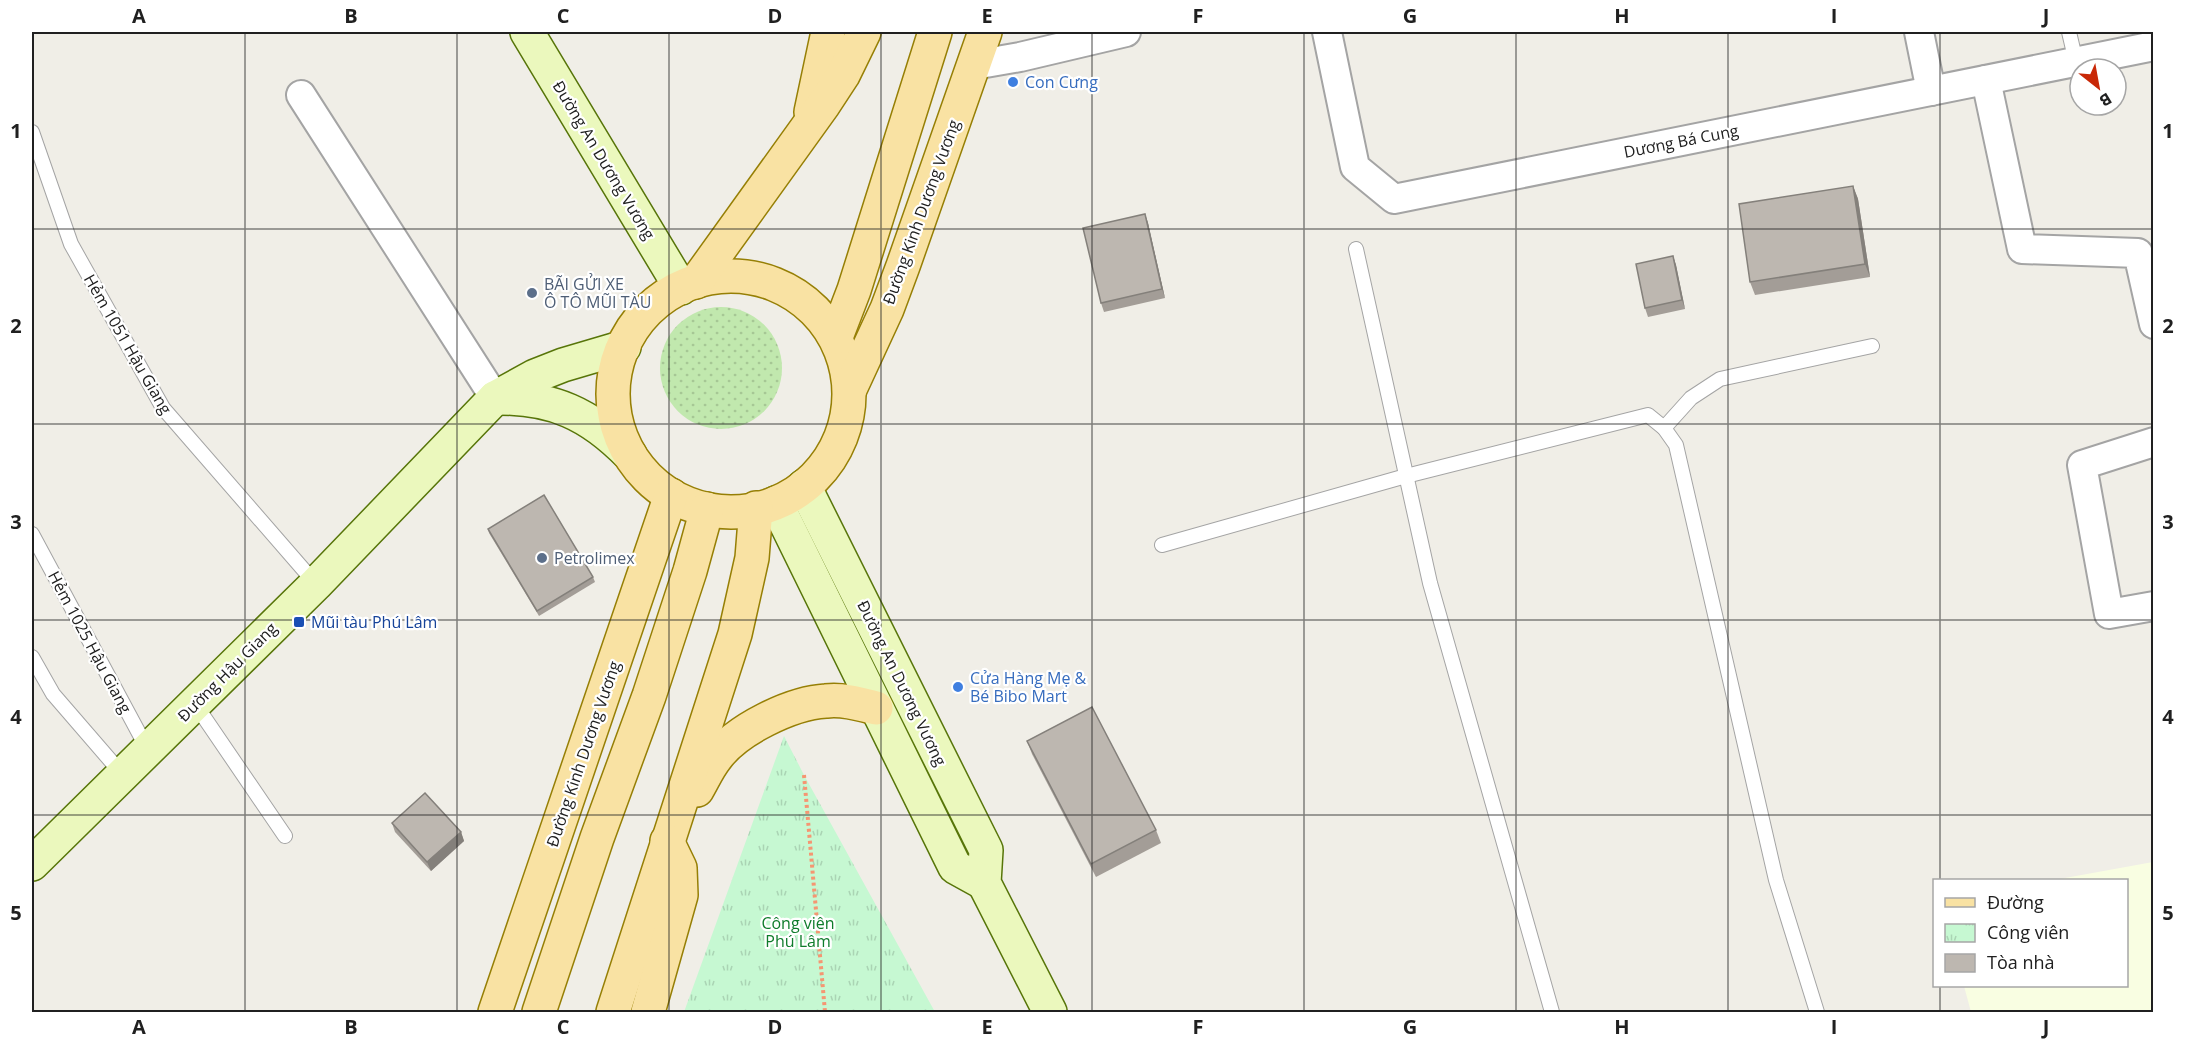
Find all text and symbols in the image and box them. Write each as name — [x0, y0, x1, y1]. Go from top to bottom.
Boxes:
text: A — [132, 2, 146, 29]
text: B — [344, 2, 358, 29]
text: C — [557, 2, 570, 29]
text: D — [768, 2, 782, 29]
text: E — [981, 2, 993, 29]
text: F — [1193, 2, 1203, 29]
text: G — [1403, 2, 1417, 29]
text: H — [1614, 2, 1630, 29]
text: I — [1831, 2, 1837, 29]
text: J — [2041, 2, 2049, 29]
north arrow — [2068, 57, 2128, 117]
place label: Con Cưng — [1025, 71, 1098, 93]
marker: Con Cưng — [1006, 75, 1020, 89]
street label: Đường An Dương Vương — [548, 76, 660, 244]
text: B — [2095, 88, 2116, 112]
street label: Đường Kinh Dương Vương — [877, 116, 965, 308]
text: 1 — [10, 117, 22, 144]
text: 1 — [2162, 117, 2174, 144]
street label: Dương Bá Cung — [1622, 119, 1741, 163]
street label: Hẻm 1051 Hậu Giang — [79, 270, 177, 418]
place label: BÃI GỬI XE Ô TÔ MŨI TÀU — [544, 273, 651, 313]
marker: BÃI GỬI XE Ô TÔ MŨI TÀU — [525, 286, 539, 300]
text: 2 — [10, 312, 22, 339]
text: 2 — [2162, 312, 2174, 339]
text: 3 — [10, 508, 22, 535]
text: 3 — [2162, 508, 2174, 535]
place label: Petrolimex — [554, 547, 635, 569]
marker: Petrolimex — [535, 551, 549, 565]
street label: Hẻm 1025 Hậu Giang — [43, 567, 137, 717]
street label: Đường An Dương Vương — [852, 596, 952, 770]
place label: Mũi tàu Phú Lâm — [311, 611, 437, 633]
marker: Mũi tàu Phú Lâm — [292, 615, 306, 629]
street label: Đường Hậu Giang — [172, 617, 282, 727]
street label: Đường Kinh Dương Vương — [541, 658, 625, 850]
place label: Cửa Hàng Mẹ & Bé Bibo Mart — [970, 667, 1087, 707]
marker: Cửa Hàng Mẹ & Bé Bibo Mart — [951, 680, 965, 694]
text: 4 — [10, 703, 22, 730]
text: 4 — [2162, 703, 2174, 730]
legend — [1933, 879, 2128, 987]
text: Đường — [1987, 890, 2044, 914]
text: 5 — [10, 899, 22, 926]
text: 5 — [2162, 899, 2174, 926]
park label: Công viên Phú Lâm — [761, 912, 835, 952]
text: Công viên — [1987, 920, 2069, 944]
text: Tòa nhà — [1987, 950, 2055, 974]
text: A — [132, 1013, 146, 1040]
text: B — [344, 1013, 358, 1040]
text: C — [557, 1013, 570, 1040]
text: D — [768, 1013, 782, 1040]
text: E — [981, 1013, 993, 1040]
text: F — [1193, 1013, 1203, 1040]
text: G — [1403, 1013, 1417, 1040]
text: H — [1614, 1013, 1630, 1040]
text: I — [1831, 1013, 1837, 1040]
text: J — [2041, 1013, 2049, 1040]

